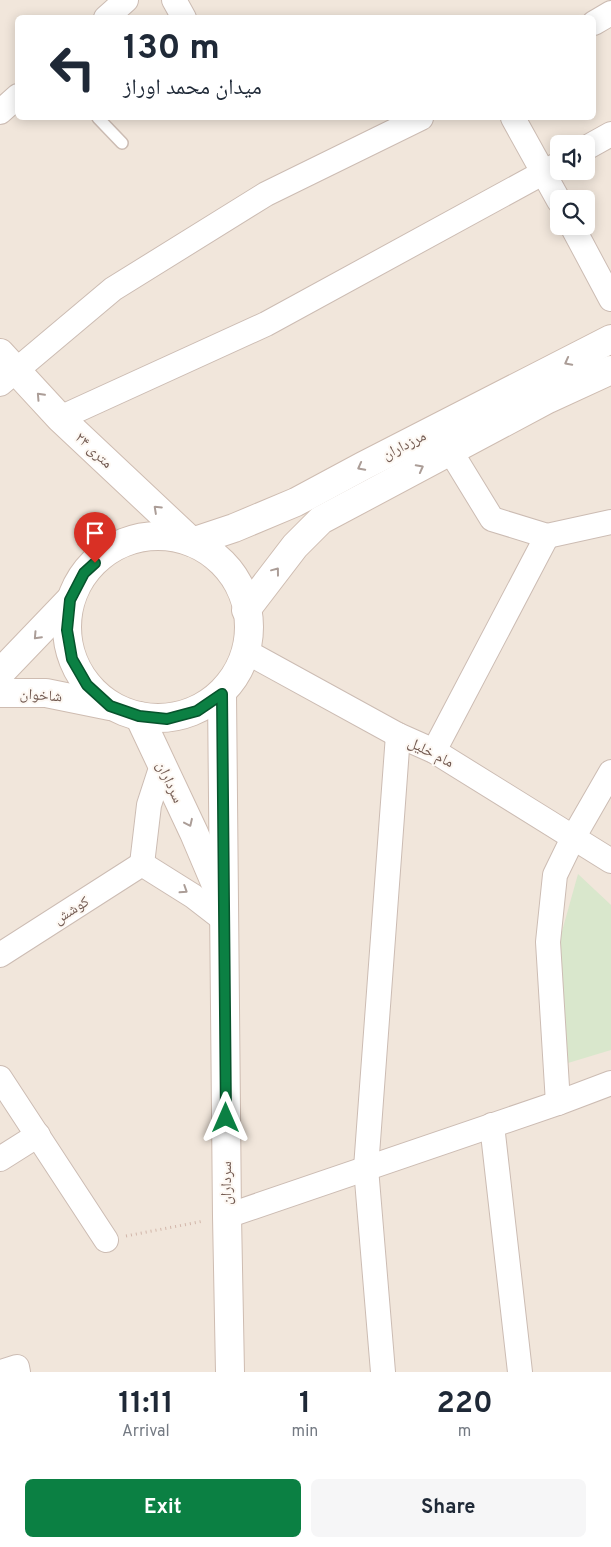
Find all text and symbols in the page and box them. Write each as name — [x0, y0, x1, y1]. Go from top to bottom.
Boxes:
text: 130 m — [123, 27, 220, 71]
icon: left — [40, 35, 105, 100]
text: میدان محمد اوراز — [123, 75, 262, 102]
map controls — [550, 135, 595, 235]
button: sound — [550, 135, 595, 180]
button: search — [550, 190, 595, 235]
one-way arrow — [564, 355, 573, 365]
one-way arrow — [37, 393, 46, 402]
street label: مرزداران — [380, 427, 430, 465]
street label: ۲۴ متری — [70, 429, 116, 473]
one-way arrow — [357, 461, 366, 471]
one-way arrow — [415, 464, 424, 474]
one-way arrow — [153, 506, 162, 515]
pin — [74, 512, 116, 563]
icon: arrive — [81, 519, 109, 547]
one-way arrow — [270, 567, 279, 577]
one-way arrow — [34, 630, 43, 639]
street label: شاخوان — [19, 686, 63, 707]
street label: مام خلیل — [404, 734, 457, 773]
street label: سرداران — [151, 759, 187, 807]
one-way arrow — [183, 818, 193, 827]
one-way arrow — [178, 884, 187, 893]
street label: کوشش — [50, 893, 93, 929]
position arrow — [199, 1091, 251, 1143]
street label: سرداران — [218, 1161, 237, 1205]
text: 11:11 — [118, 1386, 173, 1423]
text: 1 — [299, 1386, 311, 1423]
text: 220 — [436, 1386, 493, 1423]
text: Arrival — [122, 1422, 170, 1442]
text: min — [292, 1422, 318, 1442]
text: m — [458, 1422, 471, 1442]
button: Exit — [25, 1479, 301, 1537]
button: Share — [311, 1479, 586, 1537]

